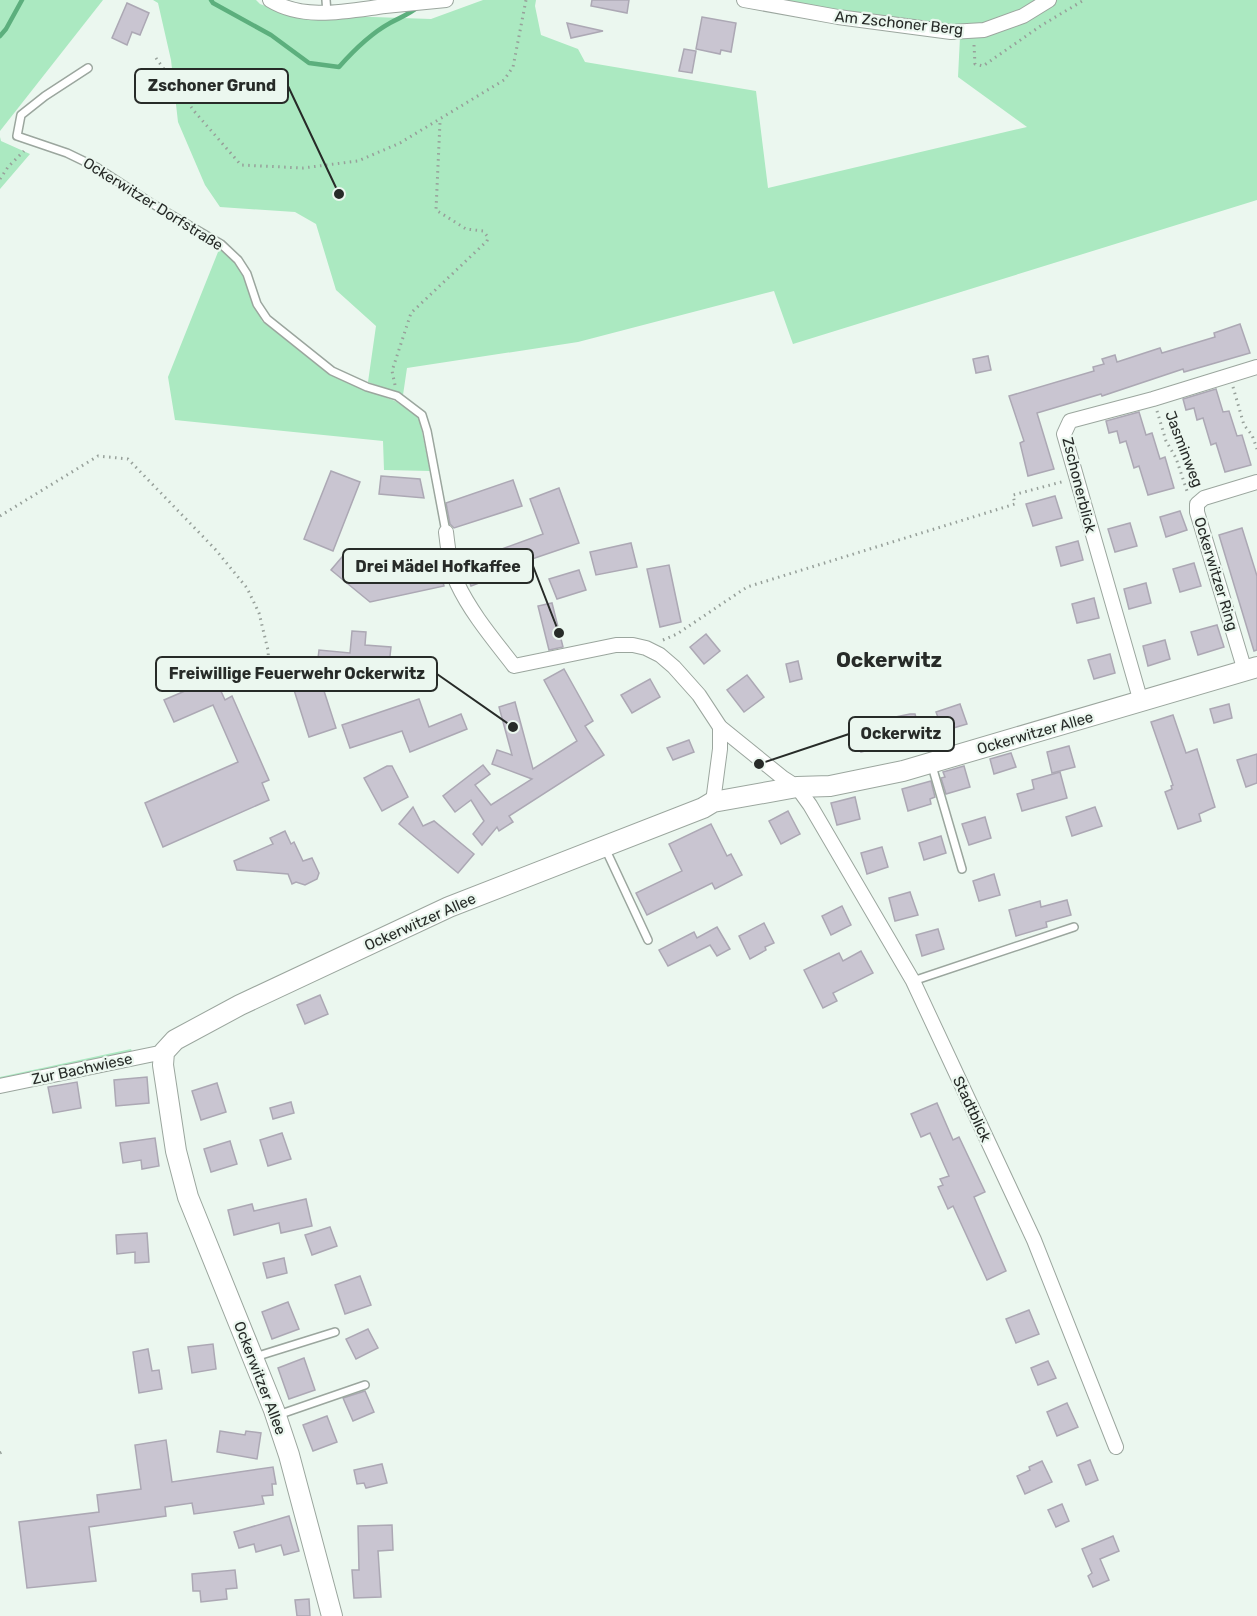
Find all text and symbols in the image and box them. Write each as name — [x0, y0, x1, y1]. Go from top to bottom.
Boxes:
street label: Am Zschoner Berg — [834, 7, 964, 39]
callout: Zschoner Grund — [135, 69, 288, 103]
text: Zschoner Grund — [148, 76, 276, 95]
street label: Ockerwitzer Dorfstraße — [80, 154, 226, 254]
street label: Jasminweg — [1161, 408, 1207, 490]
street label: Zschonerblick — [1058, 435, 1100, 535]
street label: Ockerwitzer Ring — [1190, 515, 1242, 633]
callout: Drei Mädel Hofkaffee — [343, 549, 533, 583]
text: Drei Mädel Hofkaffee — [355, 557, 521, 576]
district label: Ockerwitz — [836, 647, 942, 672]
callout: Freiwillige Feuerwehr Ockerwitz — [156, 657, 437, 691]
text: Freiwillige Feuerwehr Ockerwitz — [169, 664, 425, 683]
street label: Ockerwitzer Allee — [975, 708, 1095, 758]
callout: Ockerwitz — [849, 717, 954, 751]
text: Ockerwitz — [861, 724, 942, 743]
street label: Ockerwitzer Allee — [361, 889, 479, 955]
street label: Zur Bachwiese — [30, 1050, 134, 1088]
street label: Stadtblick — [949, 1073, 995, 1145]
street label: Ockerwitzer Allee — [230, 1319, 290, 1437]

